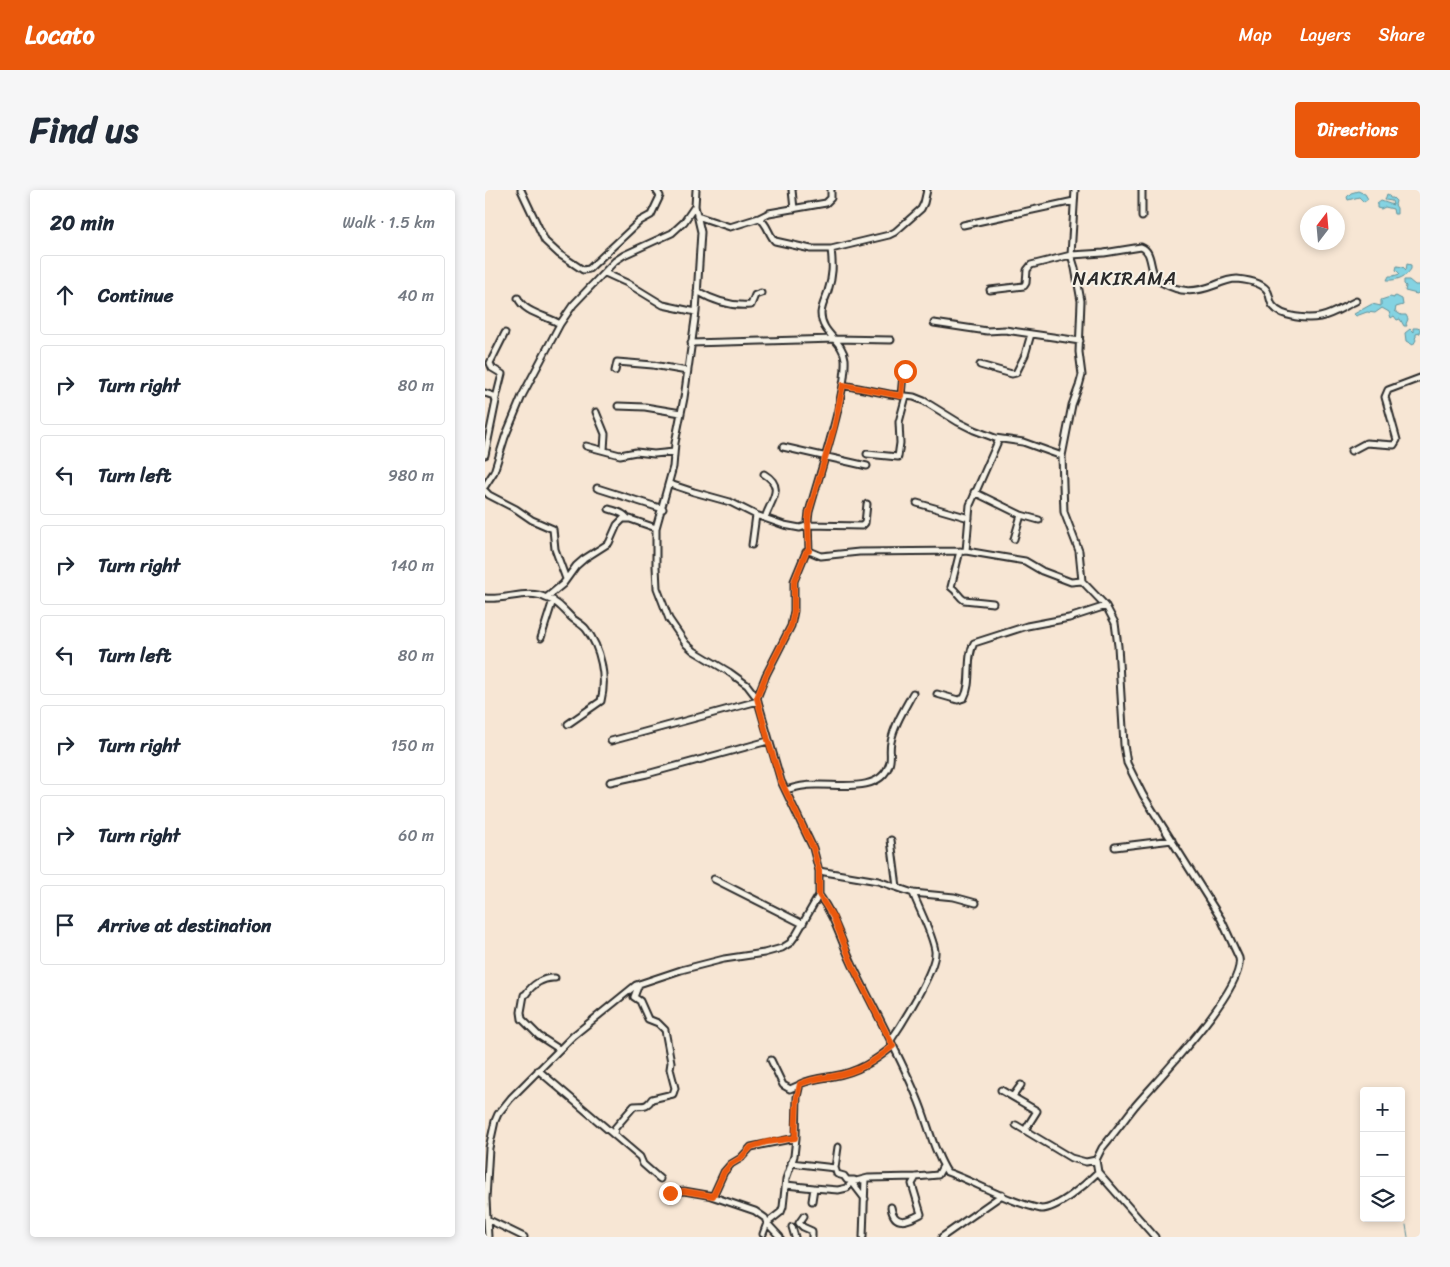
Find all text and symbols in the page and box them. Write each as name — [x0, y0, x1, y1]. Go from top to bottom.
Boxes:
text: Locato — [25, 14, 95, 56]
text: Map — [1239, 19, 1272, 51]
text: Layers — [1300, 19, 1351, 51]
text: Share — [1379, 19, 1425, 51]
text: Find us — [30, 99, 138, 161]
button: Directions — [1295, 102, 1420, 158]
text: 20 min — [50, 204, 114, 242]
north arrow — [1300, 205, 1345, 250]
text: Walk · 1.5 km — [343, 208, 435, 237]
district label: NAKIRAMA — [1073, 262, 1177, 295]
text: Continue — [98, 279, 174, 312]
icon: ahead — [51, 281, 79, 309]
text: 40 m — [397, 281, 434, 310]
route start — [894, 360, 917, 383]
text: Turn right — [98, 369, 180, 402]
icon: right — [51, 371, 79, 399]
text: 80 m — [398, 371, 434, 400]
text: Turn left — [98, 459, 171, 492]
icon: left — [51, 461, 79, 489]
text: 980 m — [388, 461, 434, 490]
text: Turn right — [98, 549, 180, 582]
icon: right — [51, 551, 79, 579]
text: 140 m — [391, 551, 434, 580]
text: Turn left — [98, 639, 171, 672]
icon: left — [51, 641, 79, 669]
text: 80 m — [398, 641, 434, 670]
text: Turn right — [98, 729, 180, 762]
icon: right — [51, 731, 79, 759]
text: 150 m — [391, 731, 434, 760]
text: Turn right — [98, 819, 180, 852]
icon: right — [51, 821, 79, 849]
text: 60 m — [398, 821, 434, 850]
text: Arrive at destination — [98, 909, 271, 942]
icon: arrive — [51, 911, 79, 939]
map controls — [1360, 1087, 1405, 1222]
button: + — [1360, 1087, 1405, 1132]
button: − — [1360, 1132, 1405, 1177]
button: layers — [1360, 1177, 1405, 1222]
route end — [659, 1182, 682, 1205]

